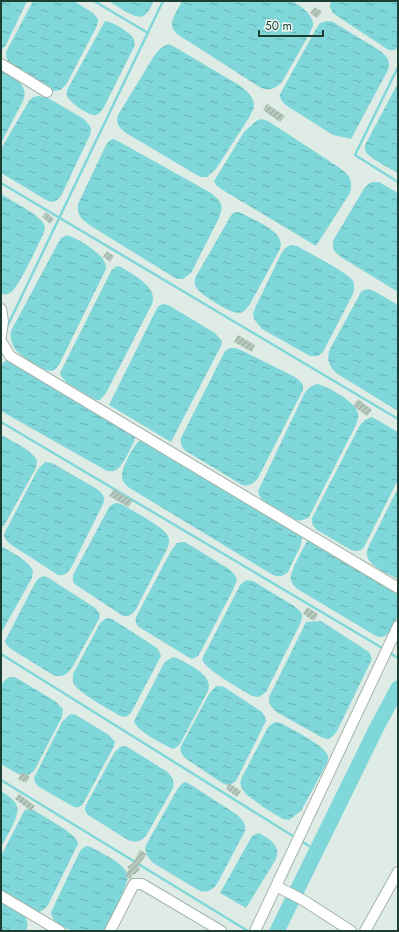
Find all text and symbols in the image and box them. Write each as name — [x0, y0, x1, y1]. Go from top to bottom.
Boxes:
scale bar — [259, 12, 323, 38]
text: 50 m — [265, 17, 292, 35]

